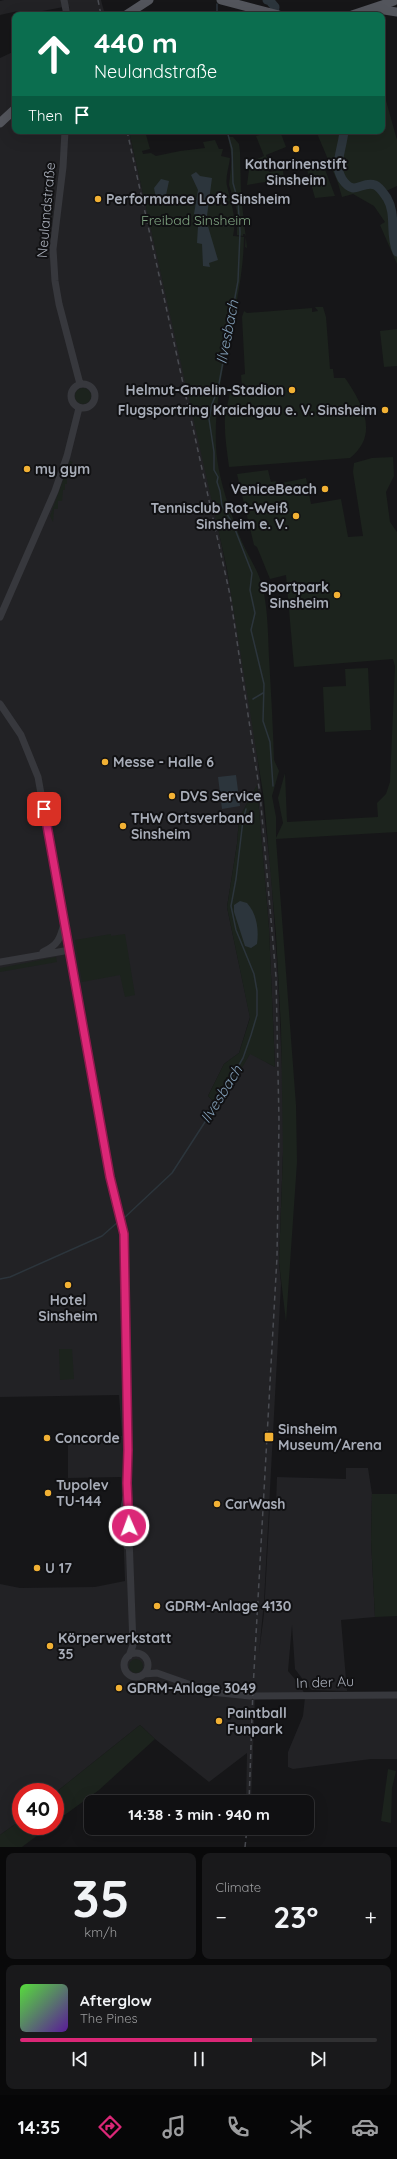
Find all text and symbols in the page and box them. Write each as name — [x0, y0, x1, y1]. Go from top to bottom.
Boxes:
text: 440 m — [94, 25, 178, 60]
icon: ahead — [28, 28, 80, 80]
text: Neulandstraße — [94, 60, 217, 83]
icon: arrive — [71, 104, 93, 126]
text: Then — [28, 106, 63, 125]
marker: Katharinenstift Sinsheim — [291, 144, 301, 154]
place label: Katharinenstift Sinsheim — [245, 155, 348, 189]
street label: Neulandstraße — [33, 161, 59, 258]
place label: Performance Loft Sinsheim — [106, 190, 291, 208]
marker: Performance Loft Sinsheim — [93, 194, 103, 204]
park label: Freibad Sinsheim — [141, 211, 251, 229]
water label: Ilvesbach — [212, 298, 243, 366]
place label: Helmut-Gmelin-Stadion — [126, 381, 284, 399]
marker: Helmut-Gmelin-Stadion — [287, 385, 297, 395]
place label: Flugsportring Kraichgau e. V. Sinsheim — [118, 401, 377, 419]
marker: Flugsportring Kraichgau e. V. Sinsheim — [380, 405, 390, 415]
place label: my gym — [35, 460, 90, 478]
marker: my gym — [22, 464, 32, 474]
place label: VeniceBeach — [231, 480, 317, 498]
marker: VeniceBeach — [320, 484, 330, 494]
place label: Tennisclub Rot-Weiß Sinsheim e. V. — [151, 499, 288, 533]
marker: Tennisclub Rot-Weiß Sinsheim e. V. — [291, 511, 301, 521]
place label: Sportpark Sinsheim — [260, 578, 329, 612]
marker: Sportpark Sinsheim — [332, 590, 342, 600]
place label: Messe - Halle 6 — [113, 753, 214, 771]
marker: Messe - Halle 6 — [100, 757, 110, 767]
place label: DVS Service — [180, 787, 262, 805]
marker: DVS Service — [167, 791, 177, 801]
pin — [27, 792, 61, 826]
icon: arrive — [33, 798, 55, 820]
place label: THW Ortsverband Sinsheim — [131, 809, 253, 843]
marker: THW Ortsverband Sinsheim — [118, 821, 128, 831]
water label: Ilvesbach — [196, 1061, 246, 1126]
marker: Hotel Sinsheim — [63, 1280, 73, 1290]
place label: Hotel Sinsheim — [38, 1291, 98, 1325]
place label: Sinsheim Museum/Arena — [278, 1420, 382, 1454]
place label: Concorde — [55, 1429, 120, 1447]
marker: Sinsheim Museum/Arena — [263, 1431, 275, 1443]
marker: Concorde — [42, 1433, 52, 1443]
place label: Tupolev TU-144 — [56, 1476, 109, 1510]
marker: Tupolev TU-144 — [43, 1488, 53, 1498]
place label: CarWash — [225, 1495, 285, 1513]
marker: CarWash — [212, 1499, 222, 1509]
position arrow — [108, 1505, 150, 1547]
place label: U 17 — [45, 1559, 72, 1577]
marker: U 17 — [32, 1563, 42, 1573]
place label: GDRM-Anlage 4130 — [165, 1597, 292, 1615]
marker: GDRM-Anlage 4130 — [152, 1601, 162, 1611]
place label: Körperwerkstatt 35 — [58, 1629, 172, 1663]
marker: Körperwerkstatt 35 — [45, 1641, 55, 1651]
street label: In der Au — [296, 1672, 354, 1692]
place label: GDRM-Anlage 3049 — [127, 1679, 256, 1697]
marker: GDRM-Anlage 3049 — [114, 1683, 124, 1693]
place label: Paintball Funpark — [227, 1704, 287, 1738]
marker: Paintball Funpark — [214, 1716, 224, 1726]
speed limit sign: 40 — [12, 1783, 64, 1835]
text: 14:38 · 3 min · 940 m — [128, 1805, 270, 1824]
text: 35 — [72, 1865, 130, 1930]
text: Climate — [216, 1879, 261, 1895]
text: 23° — [273, 1898, 318, 1936]
text: − — [216, 1903, 227, 1931]
text: + — [365, 1903, 377, 1931]
text: km/h — [84, 1924, 117, 1940]
text: Afterglow — [80, 1991, 152, 2010]
text: The Pines — [80, 2010, 138, 2026]
icon: previous — [69, 2048, 91, 2070]
icon: pause — [188, 2048, 210, 2070]
icon: next — [307, 2048, 329, 2070]
icon: directions — [96, 2113, 124, 2141]
icon: music — [160, 2113, 188, 2141]
icon: phone — [224, 2113, 252, 2141]
icon: climate — [287, 2113, 315, 2141]
icon: car — [351, 2113, 379, 2141]
text: 14:35 — [18, 2116, 60, 2139]

